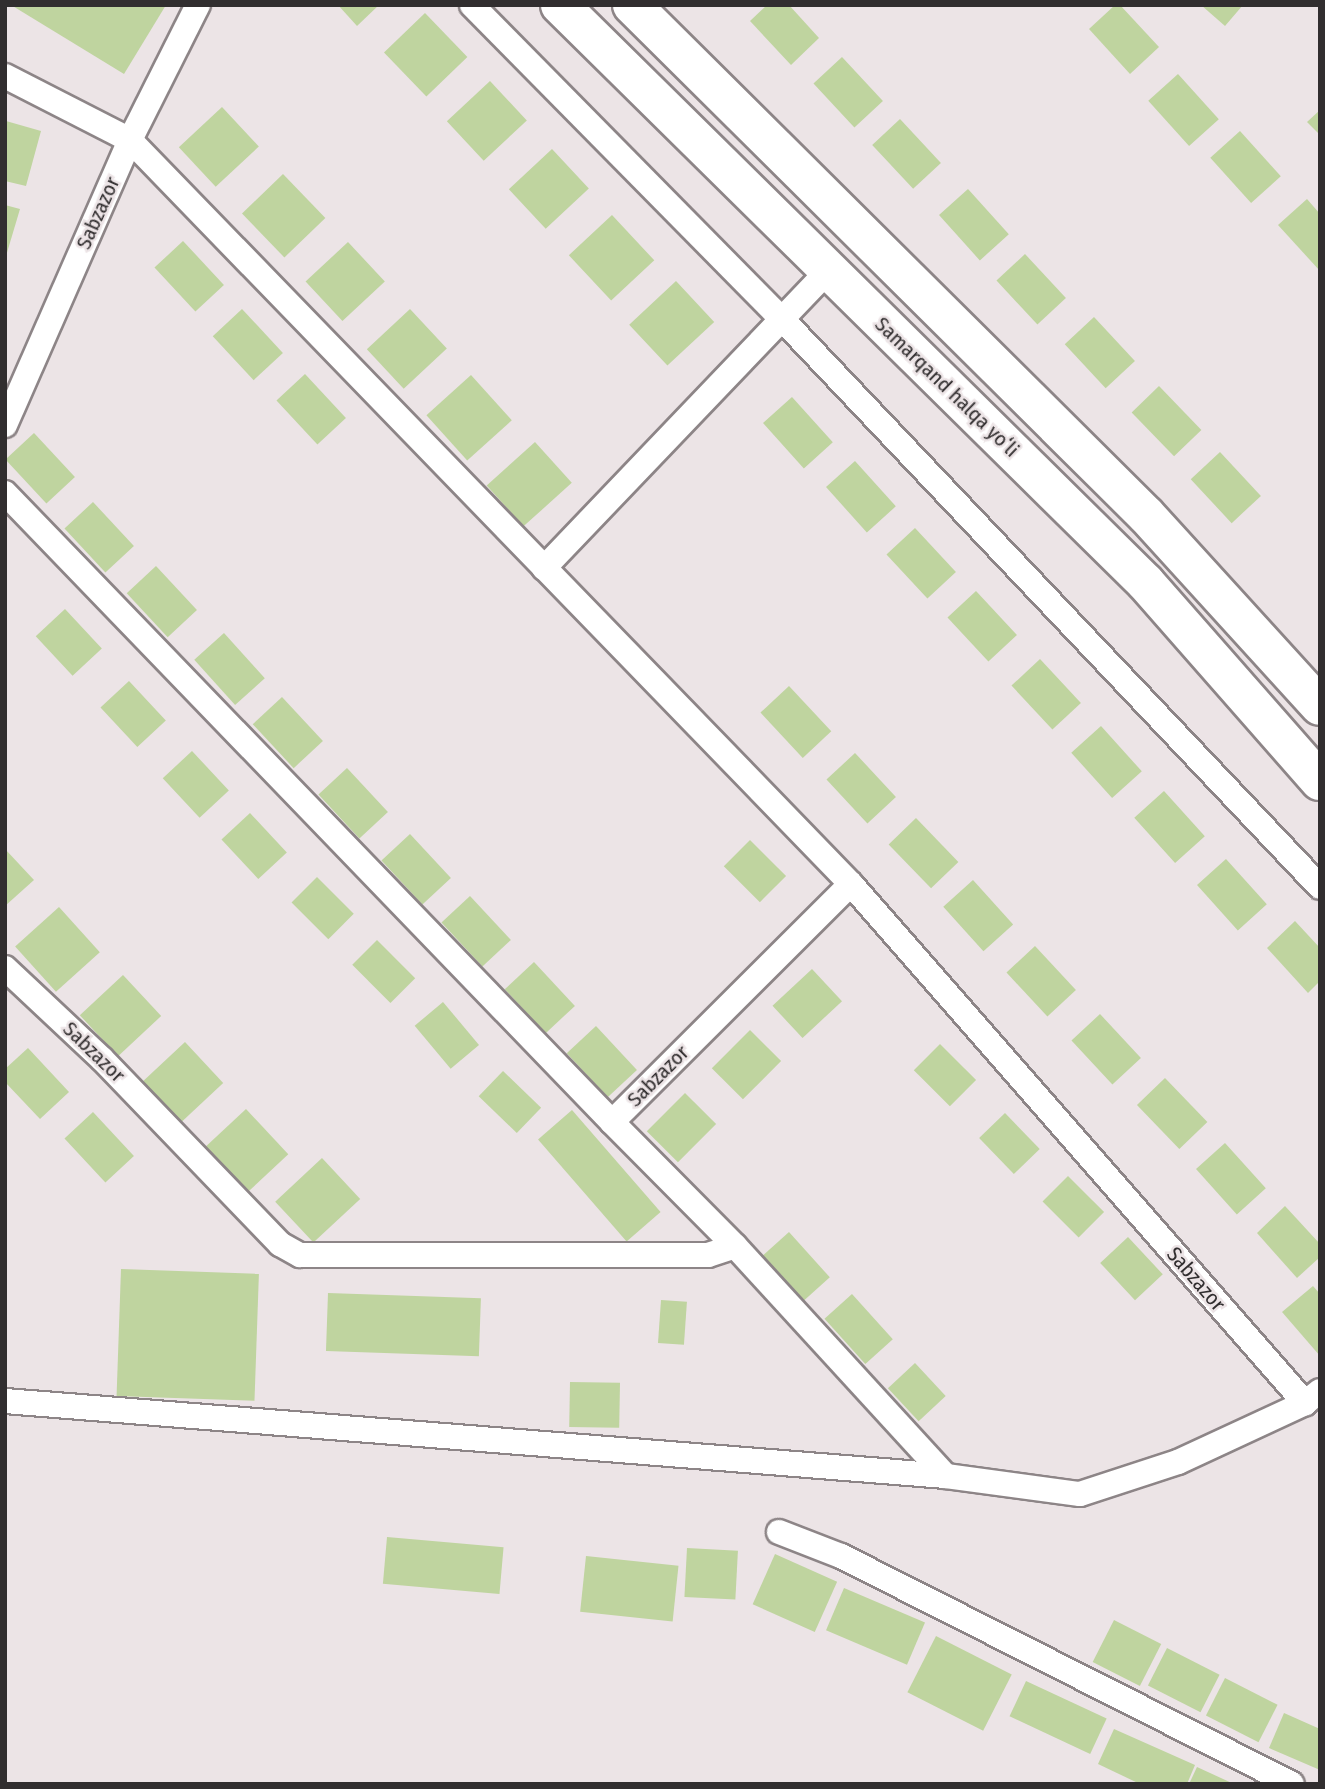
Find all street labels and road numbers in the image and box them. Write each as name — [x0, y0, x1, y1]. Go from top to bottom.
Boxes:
street label: Sabzazor — [71, 173, 125, 253]
street label: Samarqand halqa yoʻli — [870, 312, 1024, 462]
street label: Sabzazor — [58, 1016, 130, 1088]
street label: Sabzazor — [622, 1040, 694, 1112]
street label: Sabzazor — [1161, 1242, 1231, 1316]

